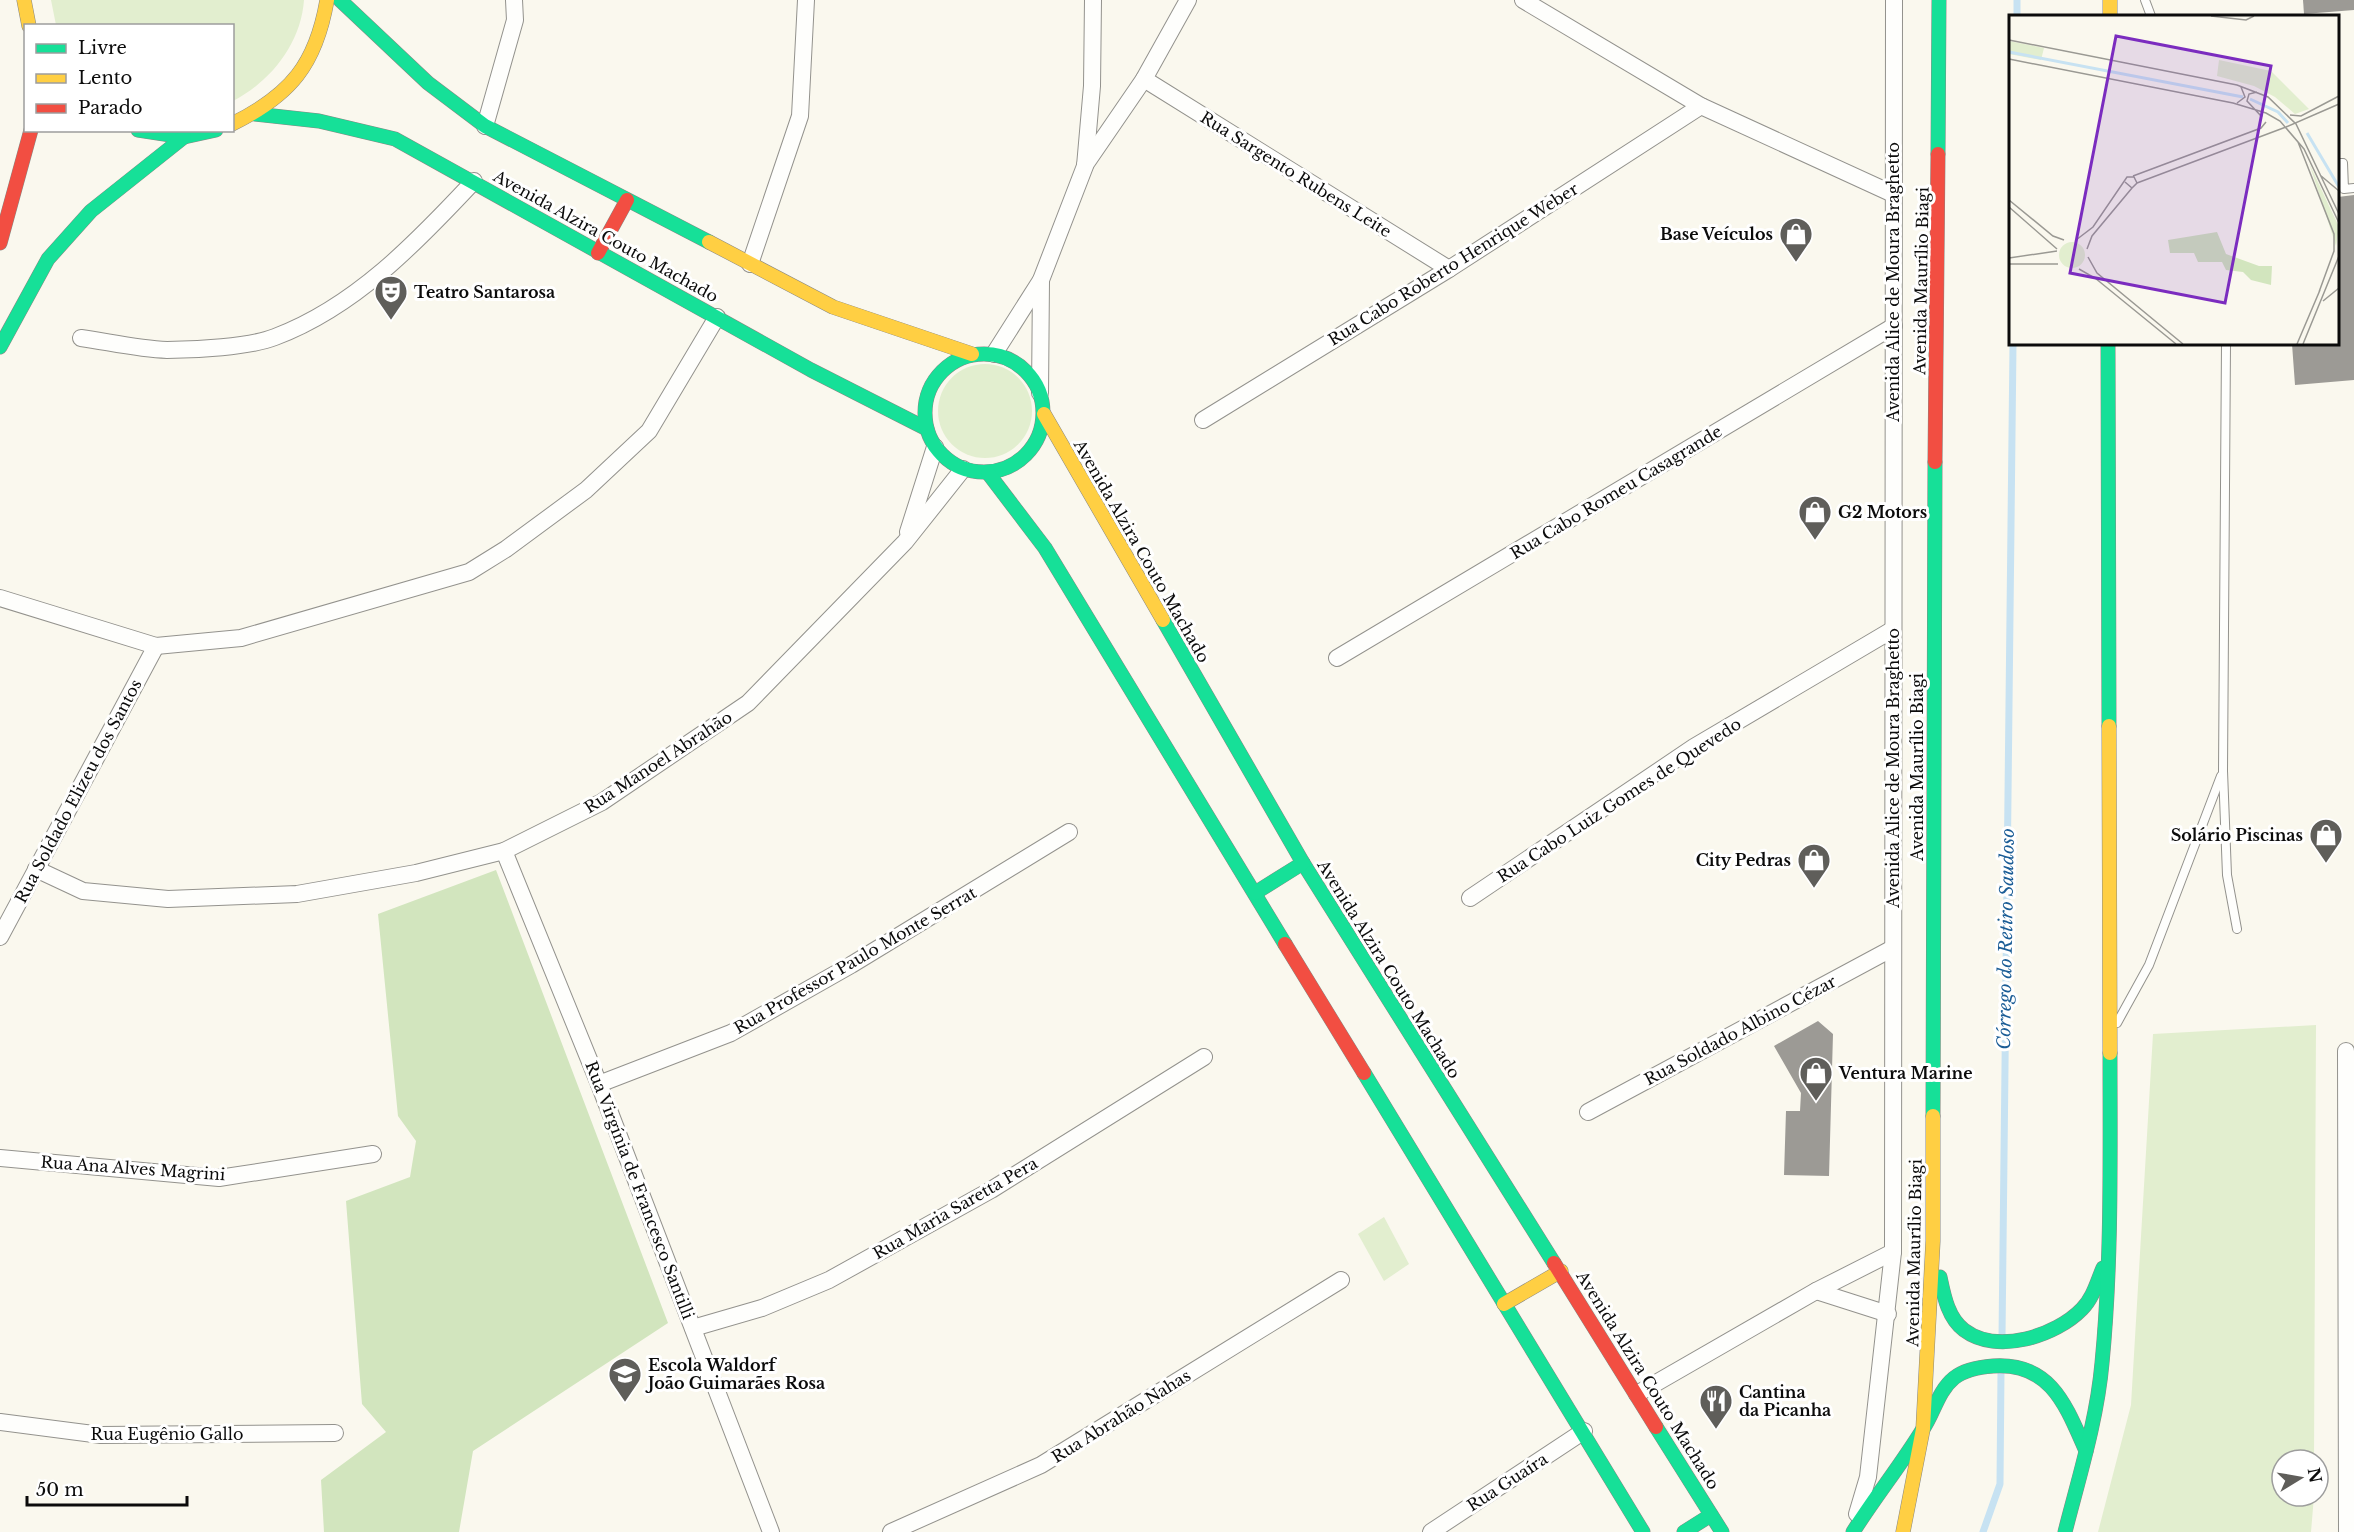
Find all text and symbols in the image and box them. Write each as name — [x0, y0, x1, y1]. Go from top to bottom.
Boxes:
inset map — [2009, 15, 2339, 345]
legend — [24, 24, 234, 132]
text: Livre — [78, 37, 127, 59]
text: Lento — [78, 67, 132, 89]
text: Parado — [78, 97, 143, 119]
street label: Rua Sargento Rubens Leite — [1197, 107, 1395, 241]
street label: Avenida Alice de Moura Braghetto — [1883, 142, 1903, 423]
street label: Avenida Alzira Couto Machado — [489, 165, 722, 306]
street label: Rua Cabo Roberto Henrique Weber — [1324, 178, 1582, 350]
street label: Avenida Maurílio Biagi — [1909, 186, 1933, 376]
shop icon: Base Veículos — [1778, 216, 1814, 263]
place label: Base Veículos — [1660, 224, 1773, 244]
theatre icon: Teatro Santarosa — [373, 274, 409, 321]
place label: Teatro Santarosa — [414, 282, 555, 302]
street label: Rua Cabo Romeu Casagrande — [1507, 421, 1725, 563]
street label: Avenida Alzira Couto Machado — [1069, 435, 1214, 666]
shop icon: G2 Motors — [1797, 494, 1833, 541]
place label: G2 Motors — [1838, 502, 1927, 522]
street label: Avenida Alice de Moura Braghetto — [1883, 628, 1903, 909]
street label: Avenida Maurílio Biagi — [1907, 672, 1927, 862]
street label: Rua Soldado Elizeu dos Santos — [10, 676, 146, 906]
street label: Rua Manoel Abrahão — [580, 707, 736, 817]
street label: Rua Cabo Luiz Gomes de Quevedo — [1493, 713, 1745, 887]
shop icon: Solário Piscinas — [2308, 817, 2344, 864]
place label: Solário Piscinas — [2171, 825, 2303, 845]
water label: Córrego do Retiro Saudoso — [1993, 828, 2019, 1050]
shop icon: City Pedras — [1796, 842, 1832, 889]
place label: City Pedras — [1696, 850, 1791, 870]
street label: Avenida Alzira Couto Machado — [1313, 855, 1465, 1082]
street label: Rua Professor Paulo Monte Serrat — [730, 882, 980, 1038]
street label: Rua Soldado Albino Cézar — [1641, 971, 1840, 1089]
shop icon: Ventura Marine — [1798, 1055, 1834, 1102]
street label: Rua Virgínia de Francesco Santilli — [581, 1058, 699, 1323]
place label: Ventura Marine — [1838, 1063, 1973, 1083]
street label: Rua Ana Alves Magrini — [40, 1152, 227, 1184]
street label: Rua Maria Saretta Pera — [869, 1153, 1041, 1263]
street label: Avenida Maurílio Biagi — [1902, 1158, 1926, 1348]
street label: Avenida Alzira Couto Machado — [1572, 1266, 1724, 1493]
place label: Escola Waldorf João Guimarães Rosa — [645, 1355, 825, 1393]
school or university icon: Escola Waldorf João Guimarães Rosa — [607, 1356, 643, 1403]
street label: Rua Abrahão Nahas — [1048, 1365, 1194, 1467]
place label: Cantina da Picanha — [1739, 1382, 1831, 1420]
restaurant icon: Cantina da Picanha — [1698, 1383, 1734, 1430]
street label: Rua Eugênio Gallo — [91, 1424, 243, 1444]
street label: Rua Guaíra — [1463, 1448, 1551, 1515]
north arrow — [2270, 1448, 2330, 1508]
text: N — [2303, 1466, 2326, 1484]
scale bar — [27, 1469, 188, 1507]
text: 50 m — [36, 1479, 84, 1501]

